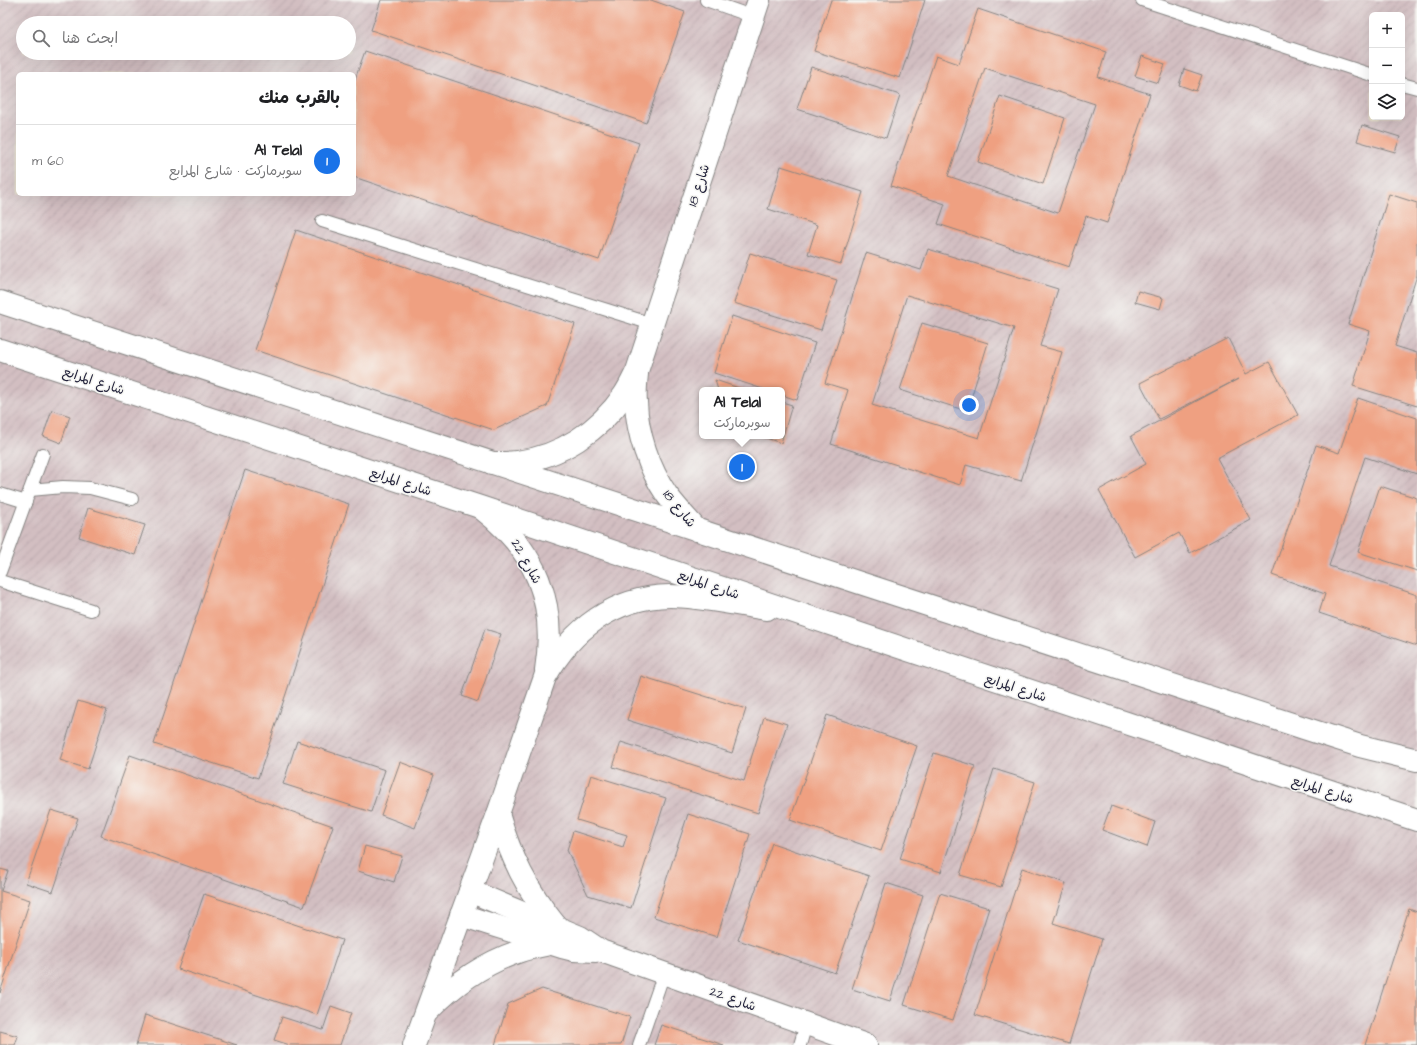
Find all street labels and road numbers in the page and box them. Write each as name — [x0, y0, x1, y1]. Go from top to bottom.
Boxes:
street label: شارع 18 — [684, 162, 714, 209]
street label: شارع المرابع — [60, 363, 127, 400]
street label: شارع المرابع — [367, 464, 434, 501]
street label: شارع 18 — [659, 486, 700, 531]
street label: شارع 22 — [507, 536, 546, 587]
street label: شارع المرابع — [675, 566, 742, 605]
street label: شارع المرابع — [982, 670, 1049, 707]
street label: شارع المرابع — [1289, 772, 1356, 809]
street label: شارع 22 — [707, 982, 758, 1016]

